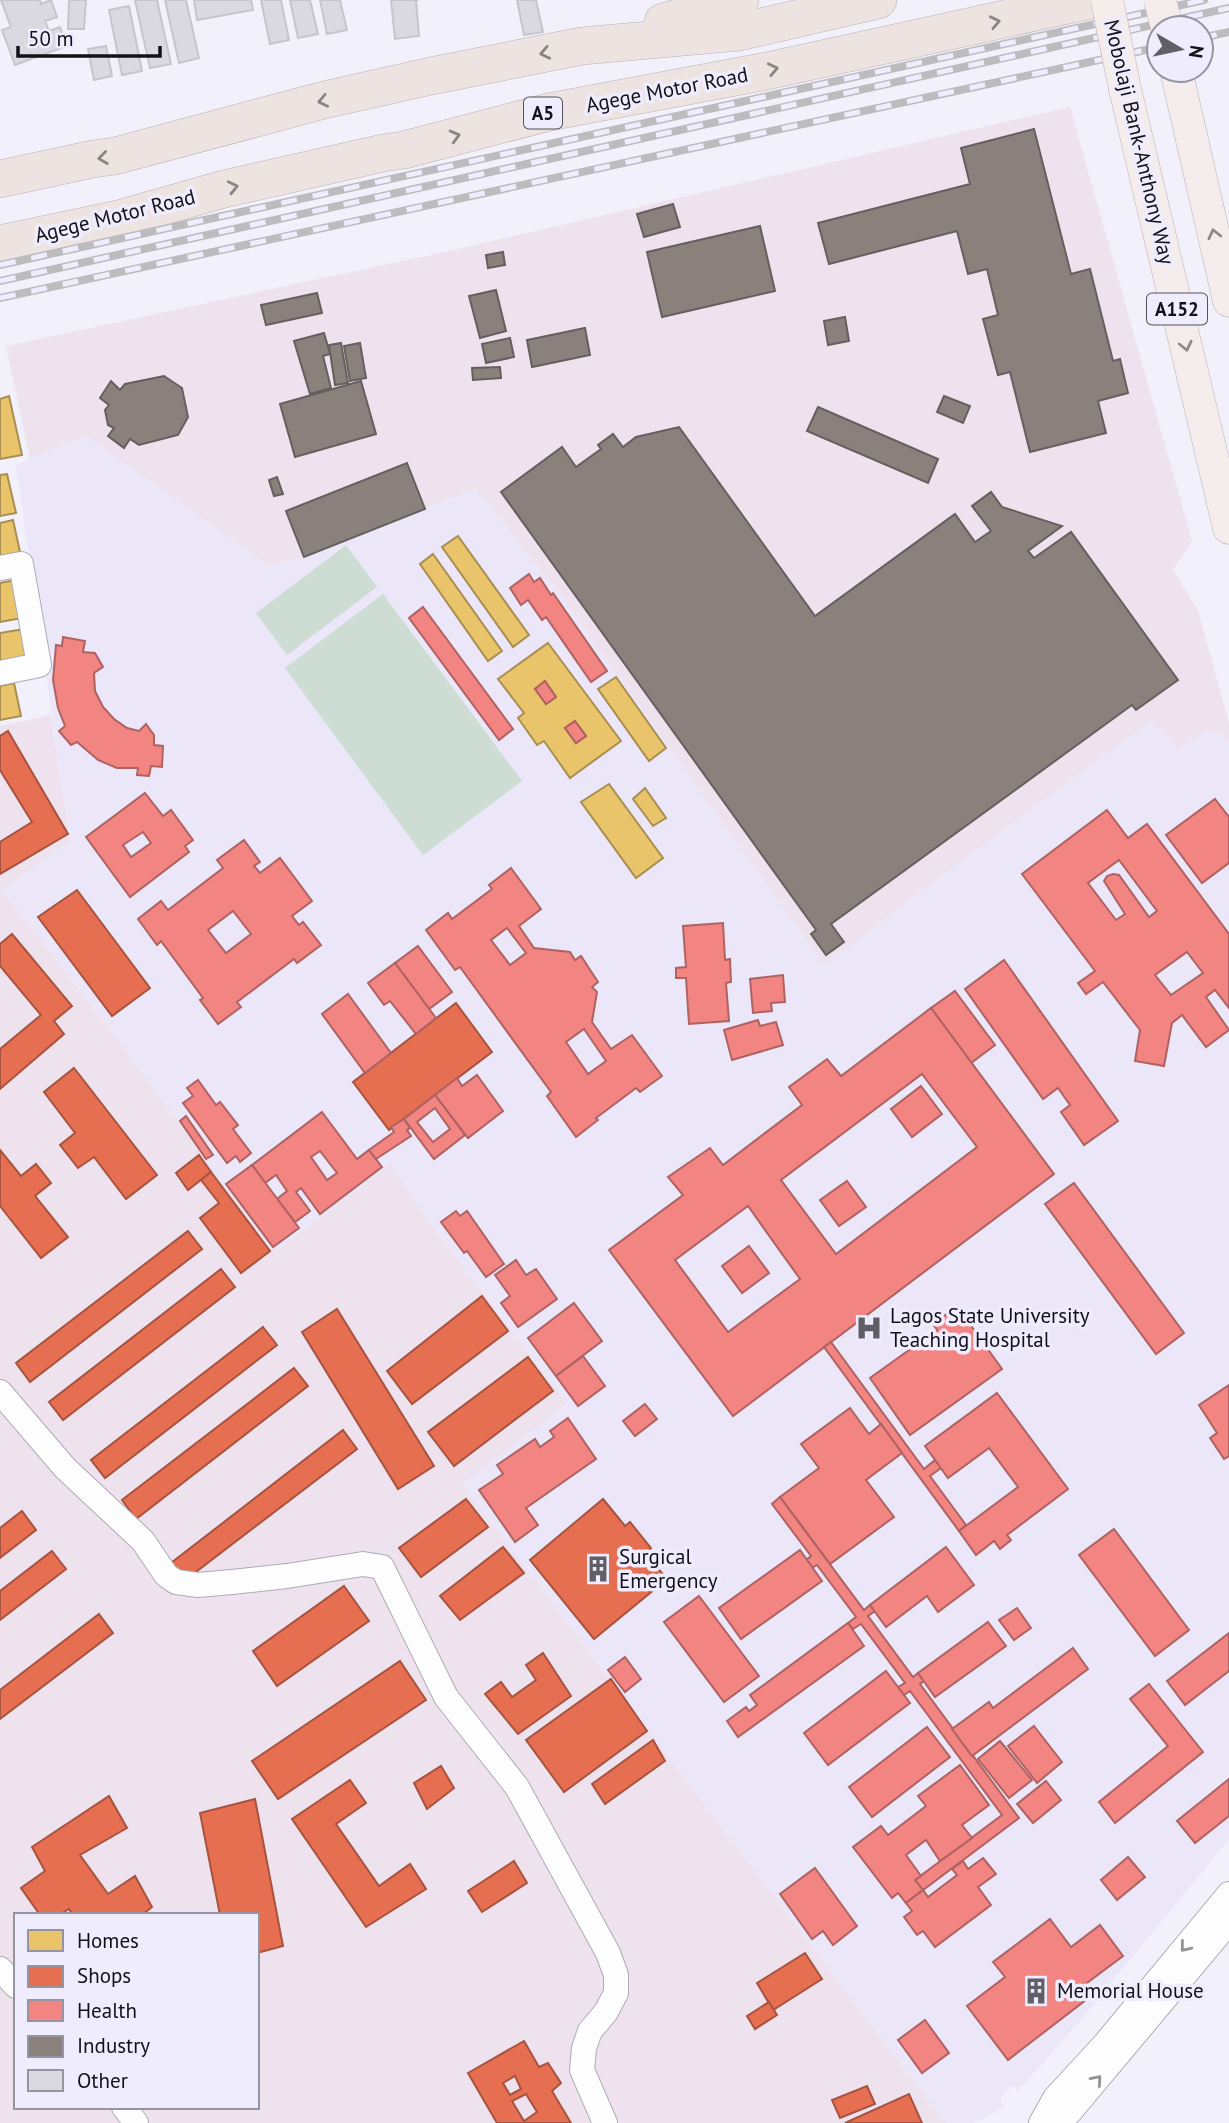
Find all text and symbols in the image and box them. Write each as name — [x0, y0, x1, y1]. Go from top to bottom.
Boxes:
scale bar — [18, 14, 159, 58]
north arrow — [1145, 14, 1215, 84]
one-way arrow — [989, 16, 1001, 30]
street label: Mobolaji Bank-Anthony Way — [1098, 17, 1181, 267]
text: 50 m — [28, 25, 74, 52]
text: N — [1184, 44, 1210, 60]
one-way arrow — [539, 45, 551, 60]
street label: Agege Motor Road — [584, 61, 750, 118]
one-way arrow — [767, 63, 779, 78]
one-way arrow — [317, 92, 329, 107]
road number: A5 — [524, 97, 562, 128]
one-way arrow — [448, 130, 460, 145]
one-way arrow — [97, 150, 109, 165]
one-way arrow — [227, 181, 239, 195]
street label: Agege Motor Road — [32, 183, 198, 249]
one-way arrow — [1208, 228, 1222, 240]
road number: A152 — [1147, 294, 1207, 324]
one-way arrow — [1178, 340, 1192, 352]
place label: Lagos State University Teaching Hospital — [890, 1302, 1090, 1353]
hospital icon: Lagos State University Teaching Hospital — [854, 1313, 884, 1343]
place label: Surgical Emergency — [619, 1543, 718, 1594]
building icon: Surgical Emergency — [583, 1554, 613, 1584]
legend — [14, 1913, 259, 2109]
text: Homes — [77, 1927, 139, 1954]
one-way arrow — [1181, 1939, 1194, 1951]
text: Shops — [77, 1962, 131, 1989]
building icon: Memorial House — [1021, 1976, 1051, 2006]
place label: Memorial House — [1057, 1977, 1204, 2004]
text: Health — [77, 1997, 137, 2024]
text: Industry — [77, 2032, 150, 2059]
text: Other — [77, 2067, 128, 2094]
one-way arrow — [1089, 2075, 1101, 2088]

